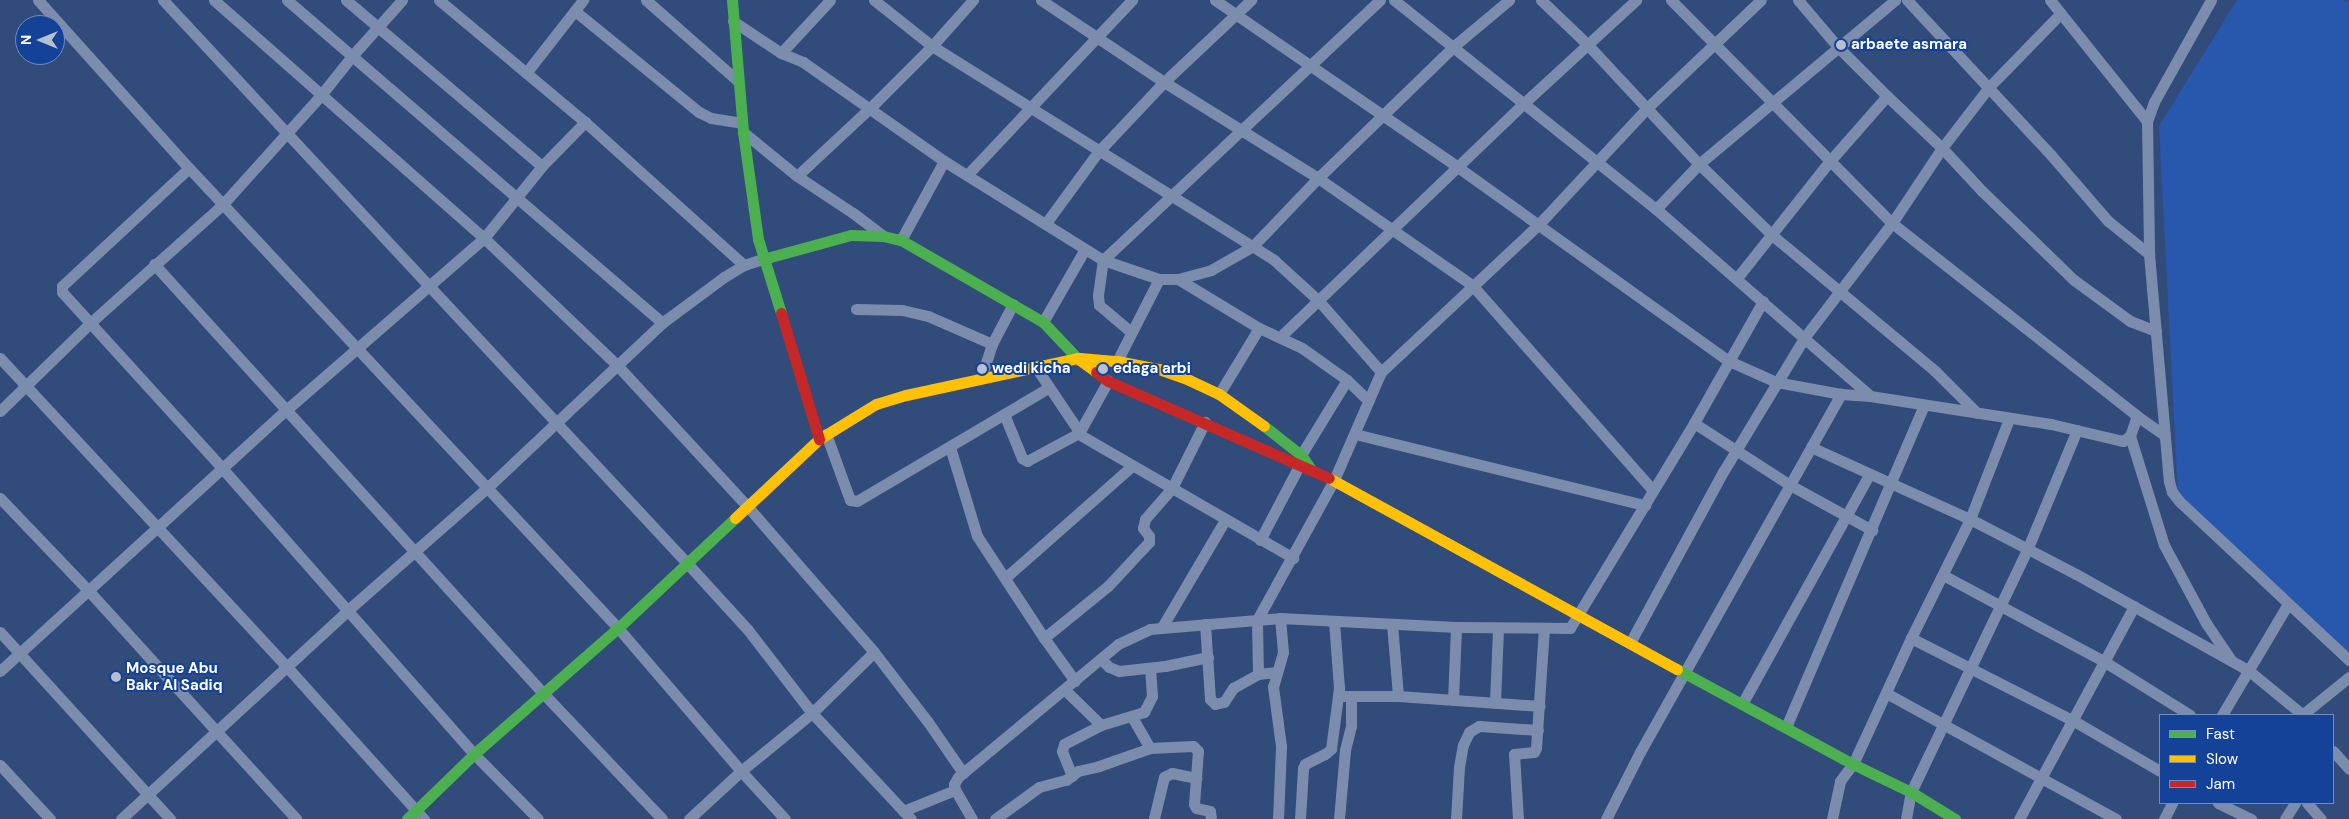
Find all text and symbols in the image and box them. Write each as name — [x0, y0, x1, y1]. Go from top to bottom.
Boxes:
north arrow — [15, 15, 65, 65]
text: N — [17, 35, 35, 45]
place label: arbaete asmara — [1851, 36, 1967, 54]
marker: arbaete asmara — [1835, 39, 1847, 51]
place label: wedi kicha — [992, 360, 1070, 378]
place label: edaga arbi — [1113, 360, 1191, 378]
marker: wedi kicha — [976, 363, 988, 375]
marker: edaga arbi — [1097, 363, 1109, 375]
place label: Mosque Abu Bakr Al Sadiq — [126, 659, 222, 694]
marker: Mosque Abu Bakr Al Sadiq — [110, 671, 122, 683]
legend — [2159, 714, 2334, 804]
text: Fast — [2206, 724, 2235, 744]
text: Slow — [2206, 749, 2238, 769]
text: Jam — [2206, 774, 2235, 794]

